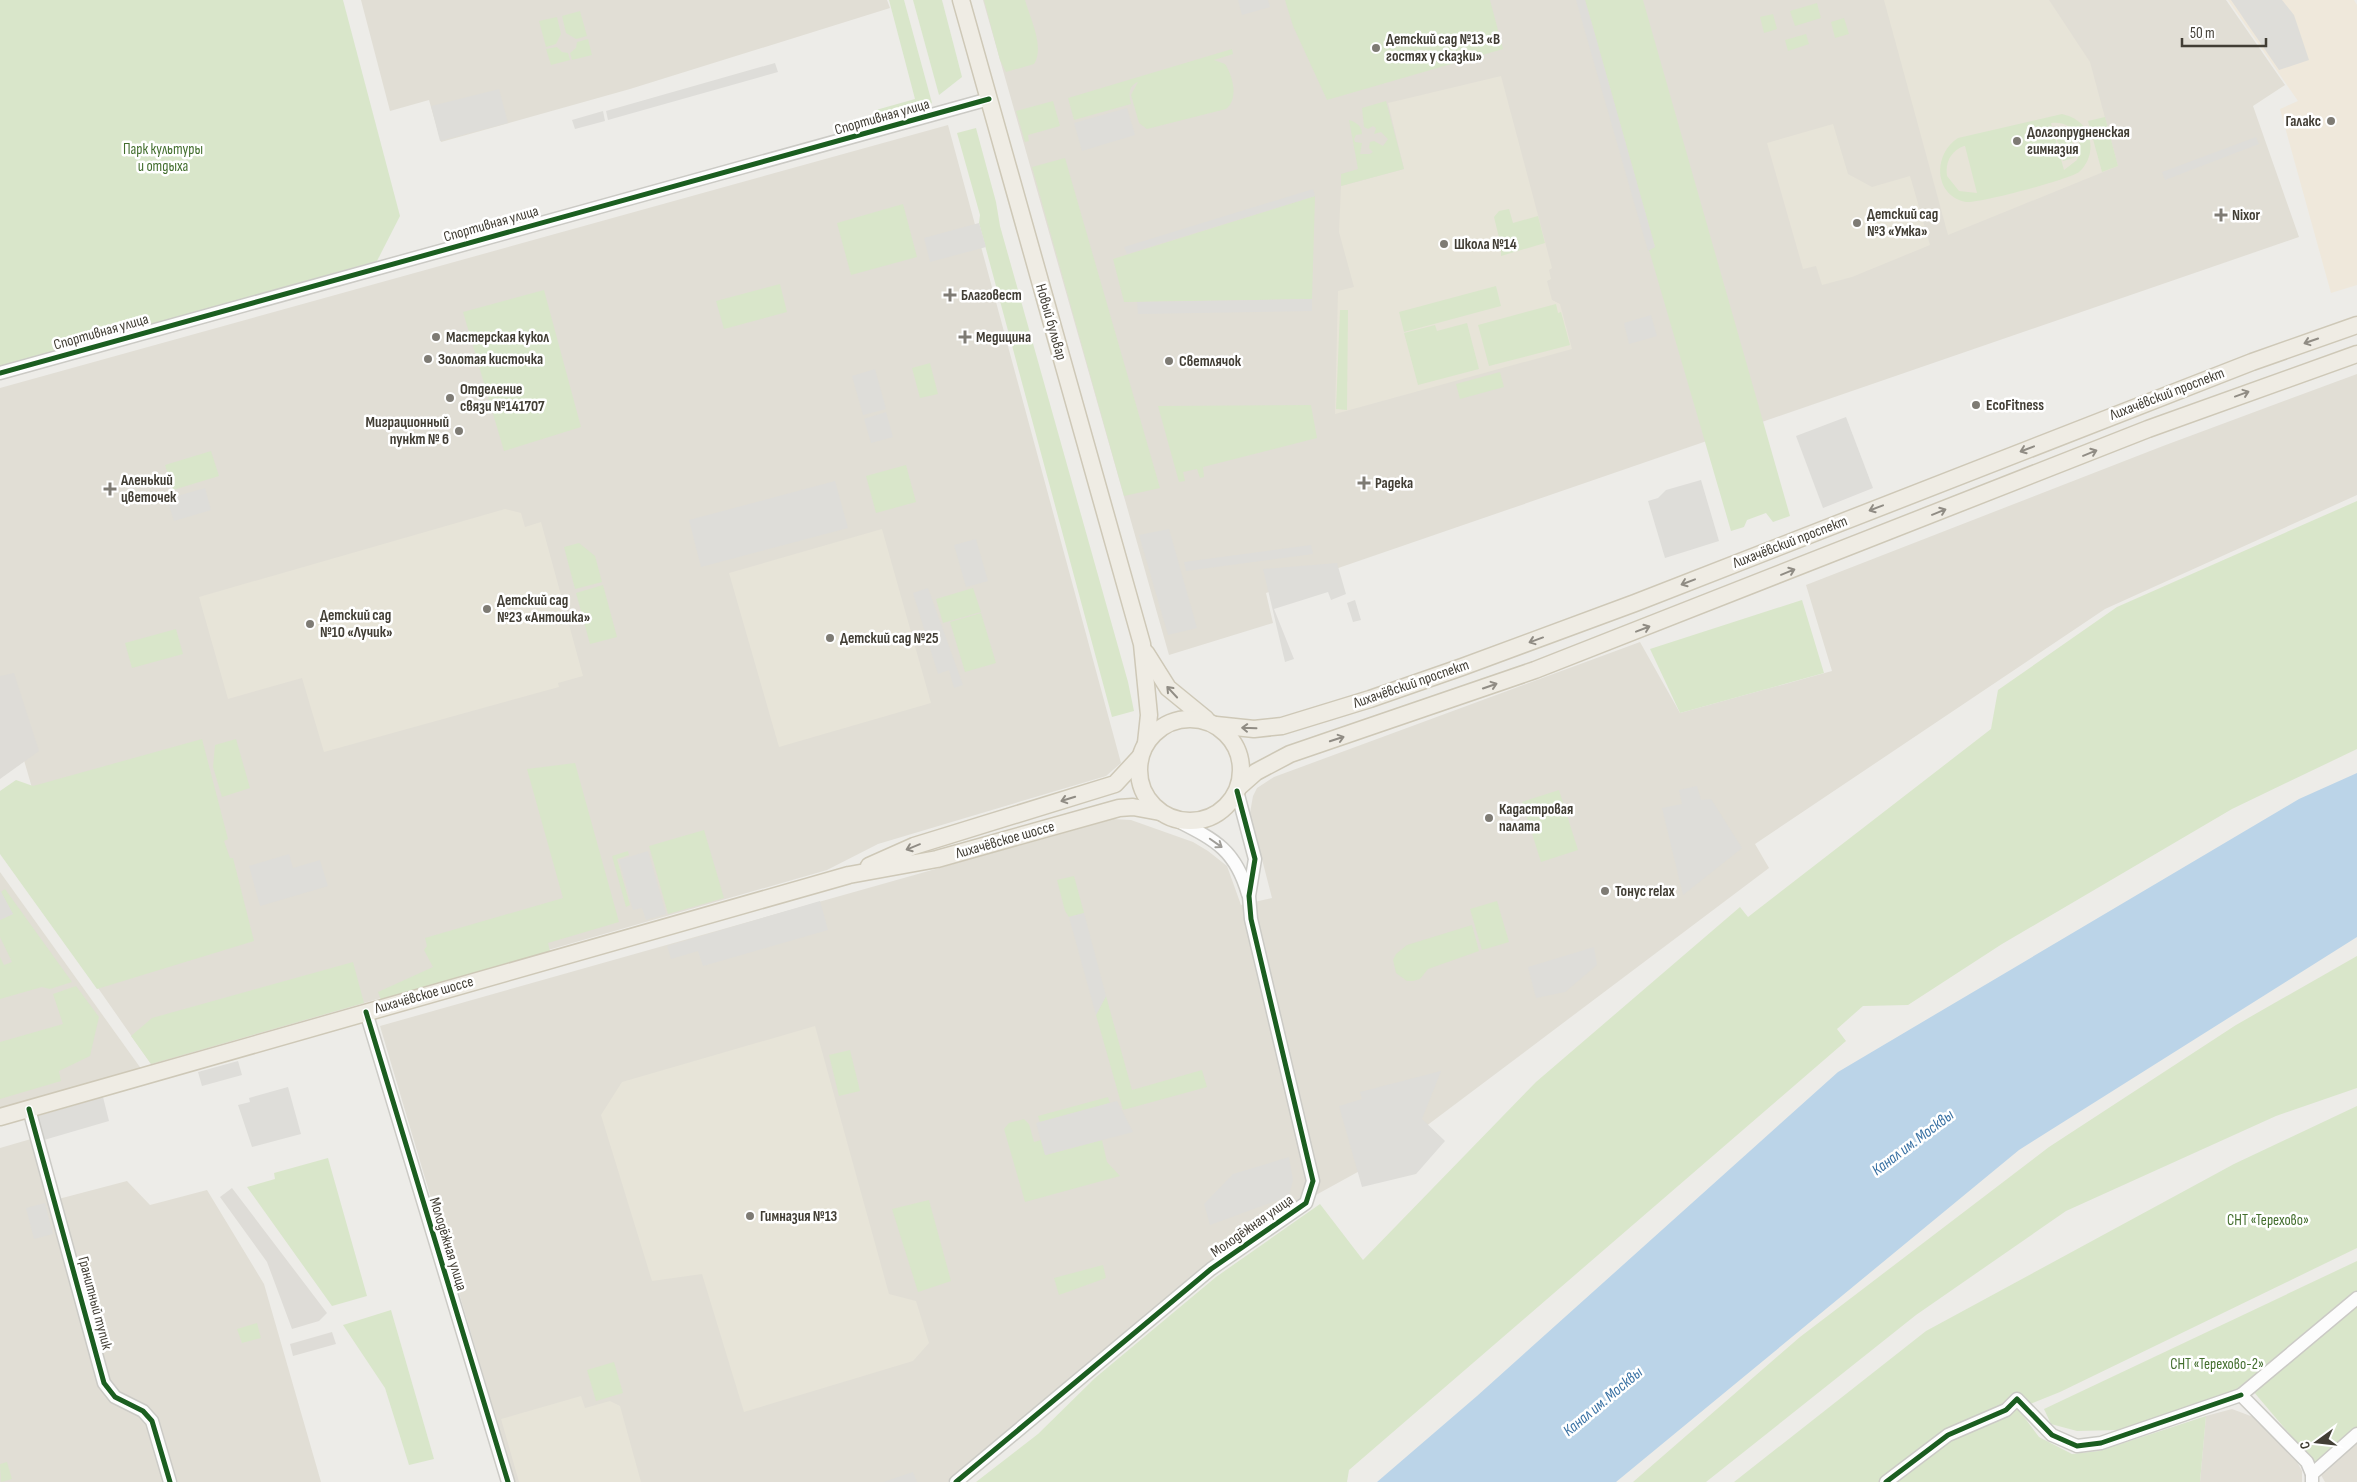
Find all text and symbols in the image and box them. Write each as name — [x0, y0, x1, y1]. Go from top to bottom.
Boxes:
scale bar — [2182, 15, 2266, 47]
text: 50 m — [2190, 24, 2215, 43]
place label: Детский сад №13 «В гостях у сказки» — [1386, 30, 1500, 66]
marker: Детский сад №13 «В гостях у сказки» — [1370, 42, 1382, 54]
street label: Спортивная улица — [832, 94, 932, 140]
place label: Галакс — [2285, 112, 2321, 131]
marker: Галакс — [2325, 115, 2337, 127]
place label: Долгопрудненская гимназия — [2027, 123, 2130, 159]
marker: Долгопрудненская гимназия — [2011, 135, 2023, 147]
park label: Парк культуры и отдыха — [123, 140, 203, 176]
street label: Спортивная улица — [441, 201, 541, 247]
place label: Детский сад №3 «Умка» — [1867, 205, 1938, 241]
place label: Nixor — [2232, 206, 2261, 225]
marker: Nixor — [2214, 208, 2228, 222]
marker: Детский сад №3 «Умка» — [1851, 217, 1863, 229]
place label: Школа №14 — [1454, 235, 1517, 254]
marker: Школа №14 — [1438, 238, 1450, 250]
street label: Новый бульвар — [1031, 282, 1071, 362]
place label: Благовест — [961, 286, 1022, 305]
marker: Благовест — [943, 288, 957, 302]
street label: Спортивная улица — [51, 309, 151, 355]
place label: Мастерская кукол — [446, 328, 549, 347]
place label: Медицина — [976, 328, 1031, 347]
marker: Медицина — [958, 330, 972, 344]
marker: Мастерская кукол — [430, 331, 442, 343]
one-way arrow — [2304, 337, 2319, 346]
place label: Золотая кисточка — [438, 350, 543, 369]
place label: Светлячок — [1179, 352, 1242, 371]
marker: Золотая кисточка — [422, 353, 434, 365]
marker: Светлячок — [1163, 355, 1175, 367]
street label: Лихачёвский проспект — [2106, 363, 2227, 425]
place label: Отделение связи №141707 — [460, 380, 545, 416]
one-way arrow — [2234, 389, 2249, 398]
marker: Отделение связи №141707 — [444, 392, 456, 404]
place label: EcoFitness — [1986, 396, 2044, 415]
marker: EcoFitness — [1970, 399, 1982, 411]
place label: Миграционный пункт № 6 — [366, 413, 449, 449]
marker: Миграционный пункт № 6 — [453, 425, 465, 437]
one-way arrow — [2020, 445, 2036, 454]
one-way arrow — [2082, 447, 2097, 457]
place label: Аленький цветочек — [120, 471, 177, 507]
place label: Радека — [1375, 474, 1413, 493]
marker: Радека — [1357, 476, 1371, 490]
marker: Аленький цветочек — [103, 482, 117, 496]
one-way arrow — [1869, 504, 1884, 513]
one-way arrow — [1931, 507, 1946, 517]
street label: Лихачёвский проспект — [1729, 511, 1850, 573]
one-way arrow — [1780, 567, 1795, 577]
one-way arrow — [1681, 578, 1696, 587]
place label: Детский сад №23 «Антошка» — [497, 591, 591, 627]
marker: Детский сад №23 «Антошка» — [481, 603, 493, 615]
place label: Детский сад №10 «Лучик» — [320, 606, 393, 642]
marker: Детский сад №10 «Лучик» — [304, 618, 316, 630]
one-way arrow — [1634, 624, 1650, 633]
place label: Детский сад №25 — [840, 629, 939, 648]
marker: Детский сад №25 — [824, 632, 836, 644]
one-way arrow — [1529, 636, 1544, 645]
street label: Лихачёвский проспект — [1350, 655, 1471, 713]
one-way arrow — [1482, 681, 1498, 690]
one-way arrow — [1166, 685, 1178, 698]
one-way arrow — [1241, 724, 1257, 733]
one-way arrow — [1328, 733, 1344, 743]
one-way arrow — [1060, 794, 1076, 804]
place label: Кадастровая палата — [1499, 800, 1573, 836]
marker: Кадастровая палата — [1483, 812, 1495, 824]
street label: Лихачёвское шоссе — [952, 817, 1057, 863]
one-way arrow — [1209, 838, 1223, 848]
one-way arrow — [906, 842, 921, 852]
place label: Тонус relax — [1615, 882, 1676, 901]
marker: Тонус relax — [1599, 885, 1611, 897]
street label: Лихачёвское шоссе — [371, 972, 476, 1018]
water label: Канал им. Москвы — [1868, 1106, 1958, 1180]
street label: Молодёжная улица — [1207, 1190, 1297, 1261]
street label: Молодёжная улица — [425, 1195, 471, 1293]
place label: Гимназия №13 — [760, 1207, 838, 1226]
marker: Гимназия №13 — [744, 1210, 756, 1222]
park label: СНТ «Терехово» — [2227, 1211, 2309, 1230]
street label: Гранитный тупик — [73, 1254, 117, 1352]
park label: СНТ «Терехово-2» — [2170, 1355, 2264, 1374]
water label: Канал им. Москвы — [1559, 1363, 1647, 1441]
north arrow — [2292, 1417, 2342, 1467]
text: С — [2296, 1440, 2314, 1451]

